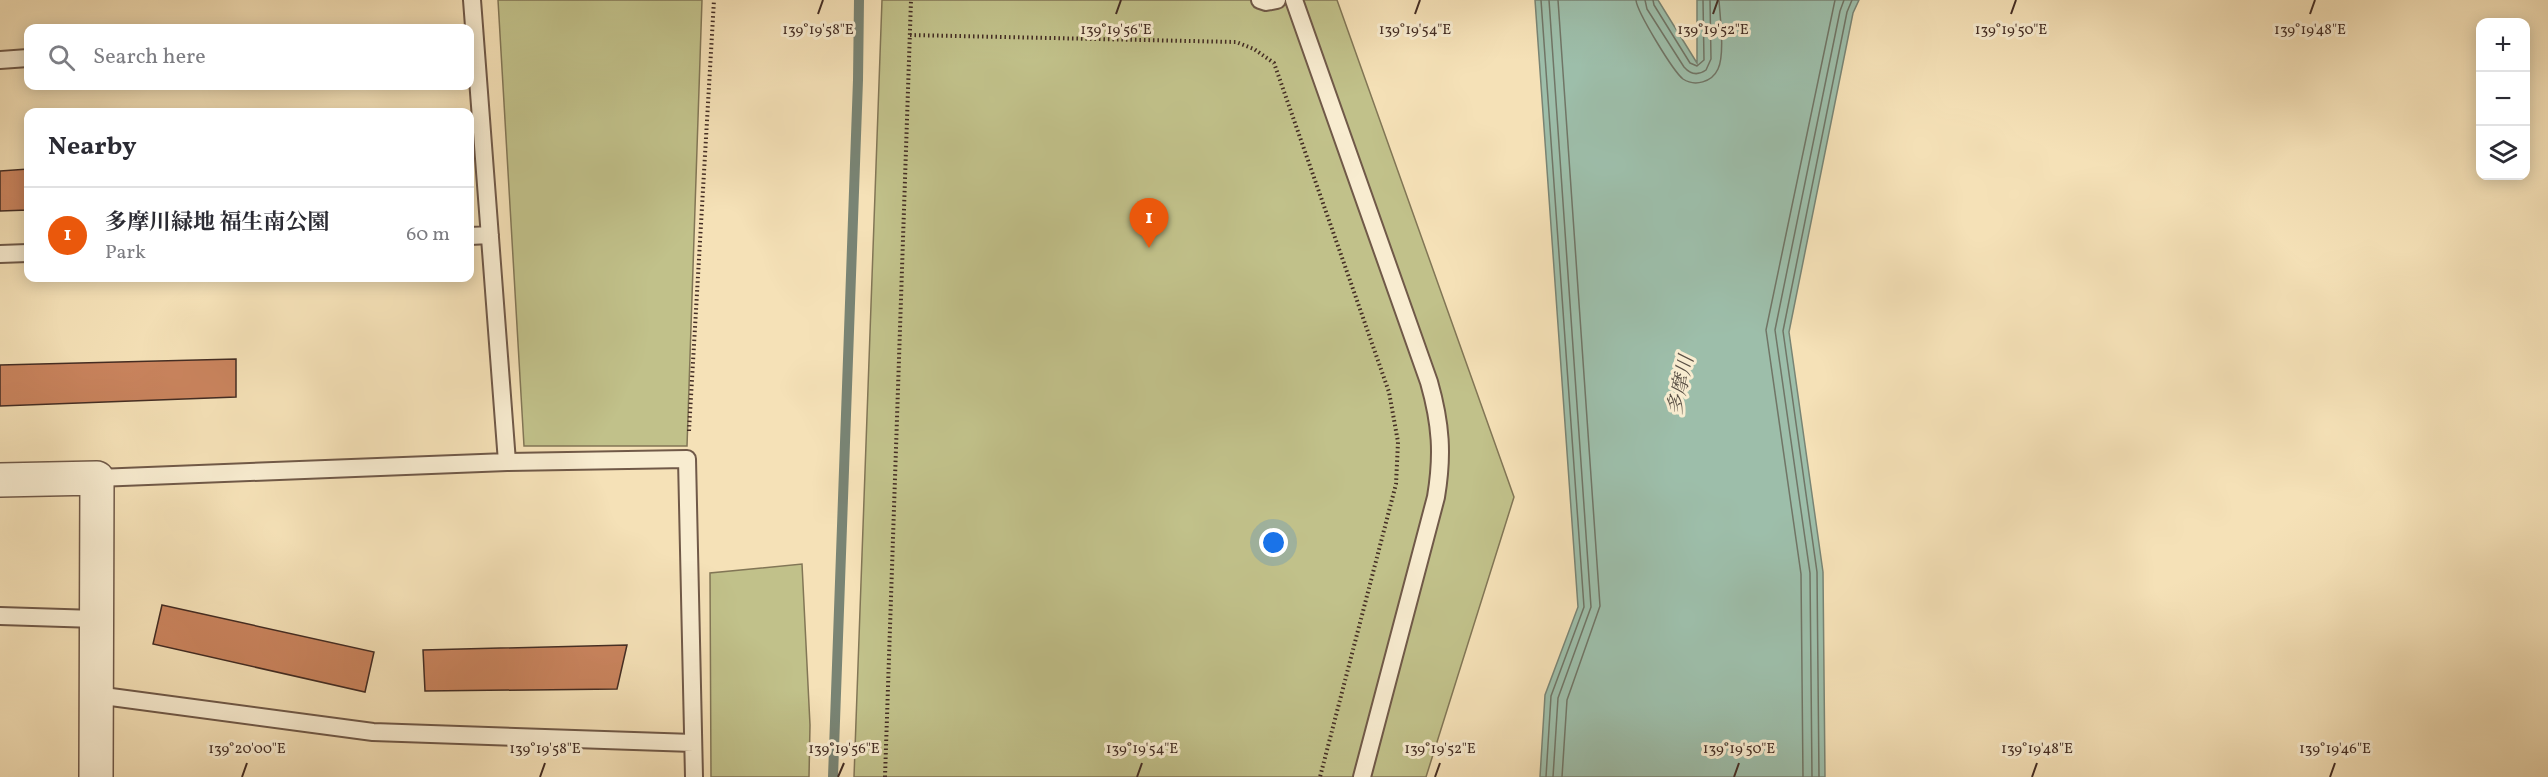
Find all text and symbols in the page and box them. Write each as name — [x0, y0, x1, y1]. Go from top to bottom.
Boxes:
map controls — [2476, 18, 2530, 180]
button: + — [2476, 18, 2530, 72]
text: 139°19'58"E — [782, 20, 854, 41]
text: 139°19'56"E — [1080, 20, 1152, 41]
text: 139°19'54"E — [1379, 20, 1451, 41]
text: 139°19'52"E — [1677, 20, 1749, 41]
text: 139°19'50"E — [1975, 20, 2047, 41]
text: 139°19'48"E — [2274, 20, 2346, 41]
search box — [24, 24, 474, 90]
icon: search — [45, 41, 78, 74]
text: Search here — [93, 42, 206, 73]
button: − — [2476, 72, 2530, 126]
button: layers — [2476, 126, 2530, 180]
text: Nearby — [48, 129, 137, 165]
pin: 1 — [1130, 198, 1168, 248]
text: 多摩川緑地 福生南公園 — [105, 208, 329, 239]
text: 1 — [63, 221, 72, 249]
text: 60 m — [406, 221, 450, 249]
text: Park — [105, 239, 146, 267]
water label: 多摩川 — [1662, 351, 1702, 418]
your location — [1259, 528, 1288, 557]
text: 139°20'00"E — [208, 739, 286, 760]
text: 139°19'58"E — [509, 739, 581, 760]
text: 139°19'56"E — [808, 739, 880, 760]
text: 139°19'54"E — [1106, 739, 1178, 760]
text: 139°19'52"E — [1404, 739, 1476, 760]
text: 139°19'50"E — [1703, 739, 1775, 760]
text: 139°19'48"E — [2001, 739, 2073, 760]
text: 139°19'46"E — [2299, 739, 2371, 760]

